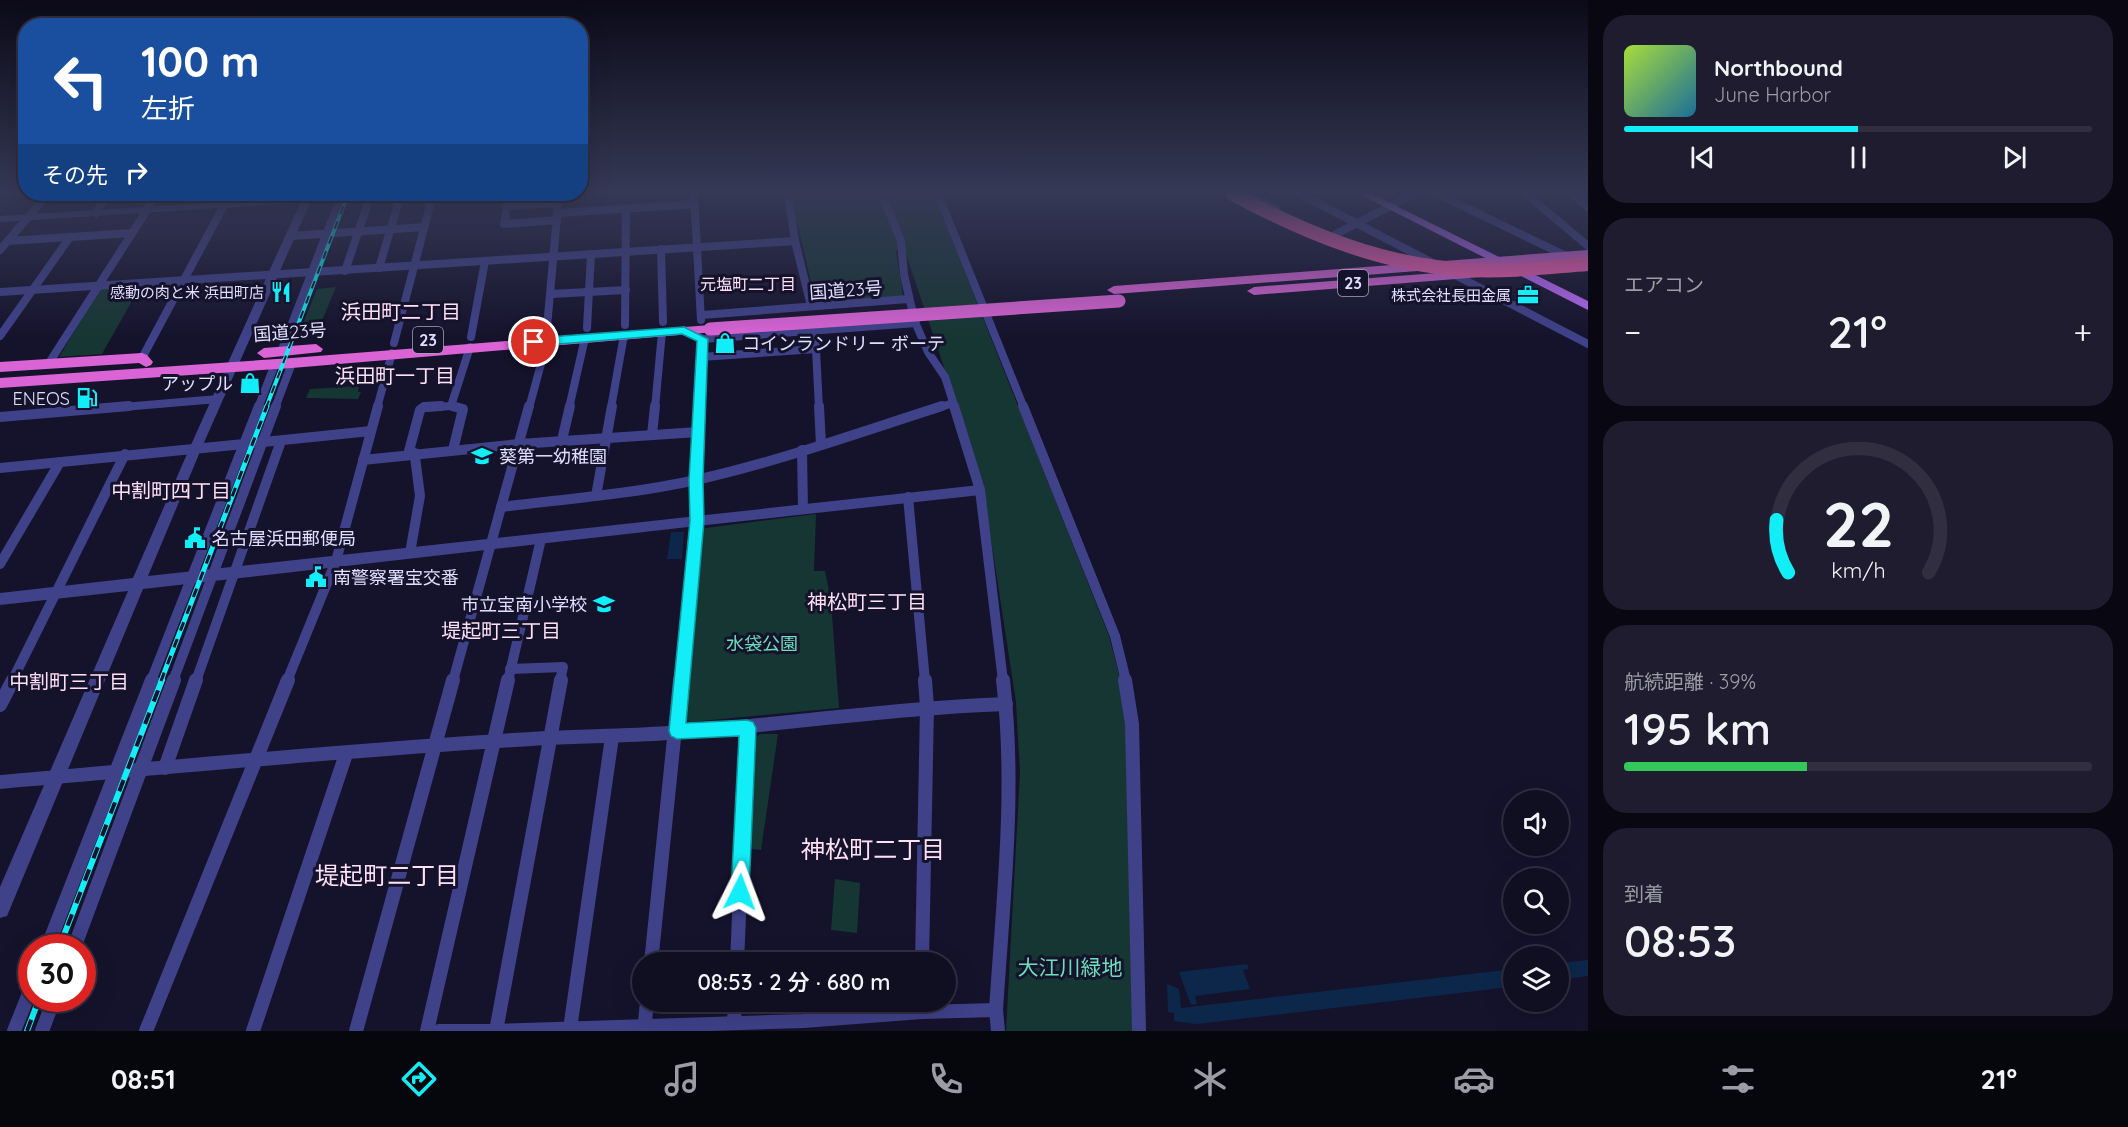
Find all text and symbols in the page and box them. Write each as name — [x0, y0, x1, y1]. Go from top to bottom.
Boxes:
text: 100 m — [141, 35, 259, 88]
icon: left — [42, 42, 120, 120]
text: Northbound — [1714, 54, 1843, 82]
text: June Harbor — [1714, 82, 1831, 107]
text: 左折 — [141, 91, 195, 125]
icon: previous — [1686, 141, 1719, 174]
icon: pause — [1842, 141, 1875, 174]
icon: next — [1998, 141, 2031, 174]
icon: right — [120, 156, 153, 189]
text: その先 — [42, 161, 108, 189]
road number: 23 — [1338, 270, 1368, 296]
text: エアコン — [1624, 272, 1704, 297]
district label: 元塩町二丁目 — [700, 274, 796, 294]
street label: 国道23号 — [809, 276, 883, 304]
restaurant icon: 感動の肉と米 浜田町店 — [269, 280, 293, 304]
place label: 感動の肉と米 浜田町店 — [110, 283, 264, 302]
office icon: 株式会社長田金属 — [1516, 283, 1540, 307]
place label: 株式会社長田金属 — [1391, 286, 1511, 305]
district label: 浜田町二丁目 — [341, 299, 461, 324]
text: 21° — [1828, 303, 1887, 359]
text: − — [1624, 311, 1641, 352]
text: + — [2073, 311, 2092, 352]
pin — [508, 316, 559, 367]
street label: 国道23号 — [253, 318, 327, 346]
icon: arrive — [517, 325, 550, 358]
road number: 23 — [413, 327, 443, 353]
shop icon: コインランドリー ボーテ — [713, 331, 737, 355]
place label: コインランドリー ボーテ — [742, 332, 945, 355]
district label: 浜田町一丁目 — [335, 363, 455, 388]
shop icon: アップル — [238, 371, 262, 395]
place label: アップル — [161, 372, 233, 395]
fuel station icon: ENEOS — [75, 386, 99, 410]
place label: ENEOS — [13, 387, 70, 410]
school or university icon: 葵第一幼稚園 — [470, 444, 494, 468]
place label: 葵第一幼稚園 — [499, 445, 607, 468]
district label: 中割町四丁目 — [111, 478, 231, 503]
text: 22 — [1822, 485, 1894, 563]
public building icon: 名古屋浜田郵便局 — [183, 526, 207, 550]
place label: 名古屋浜田郵便局 — [212, 527, 356, 550]
text: km/h — [1831, 557, 1885, 583]
public building icon: 南警察署宝交番 — [304, 565, 328, 589]
place label: 南警察署宝交番 — [333, 566, 459, 589]
district label: 神松町三丁目 — [807, 589, 927, 614]
school or university icon: 市立宝南小学校 — [592, 592, 616, 616]
place label: 市立宝南小学校 — [461, 593, 587, 616]
district label: 堤起町三丁目 — [441, 618, 561, 643]
park label: 水袋公園 — [726, 632, 798, 655]
district label: 中割町三丁目 — [9, 669, 129, 694]
text: 航続距離 · 39% — [1624, 669, 1756, 694]
text: 195 km — [1624, 700, 1771, 756]
map controls — [1503, 790, 1569, 1012]
button: sound — [1503, 790, 1569, 856]
district label: 神松町二丁目 — [801, 834, 945, 864]
district label: 堤起町二丁目 — [315, 860, 459, 890]
position arrow — [708, 860, 772, 924]
button: search — [1503, 868, 1569, 934]
text: 到着 — [1624, 881, 1664, 906]
text: 08:53 — [1624, 912, 1736, 968]
speed limit sign: 30 — [18, 934, 96, 1012]
button: layers — [1503, 946, 1569, 1012]
park label: 大江川緑地 — [1018, 954, 1123, 980]
text: 08:53 · 2 分 · 680 m — [697, 968, 891, 996]
icon: directions — [398, 1058, 440, 1100]
icon: music — [661, 1058, 703, 1100]
icon: phone — [925, 1058, 967, 1100]
icon: climate — [1189, 1058, 1231, 1100]
icon: car — [1453, 1058, 1495, 1100]
icon: filters — [1717, 1058, 1759, 1100]
text: 08:51 — [111, 1062, 176, 1096]
text: 21° — [1981, 1062, 2017, 1096]

